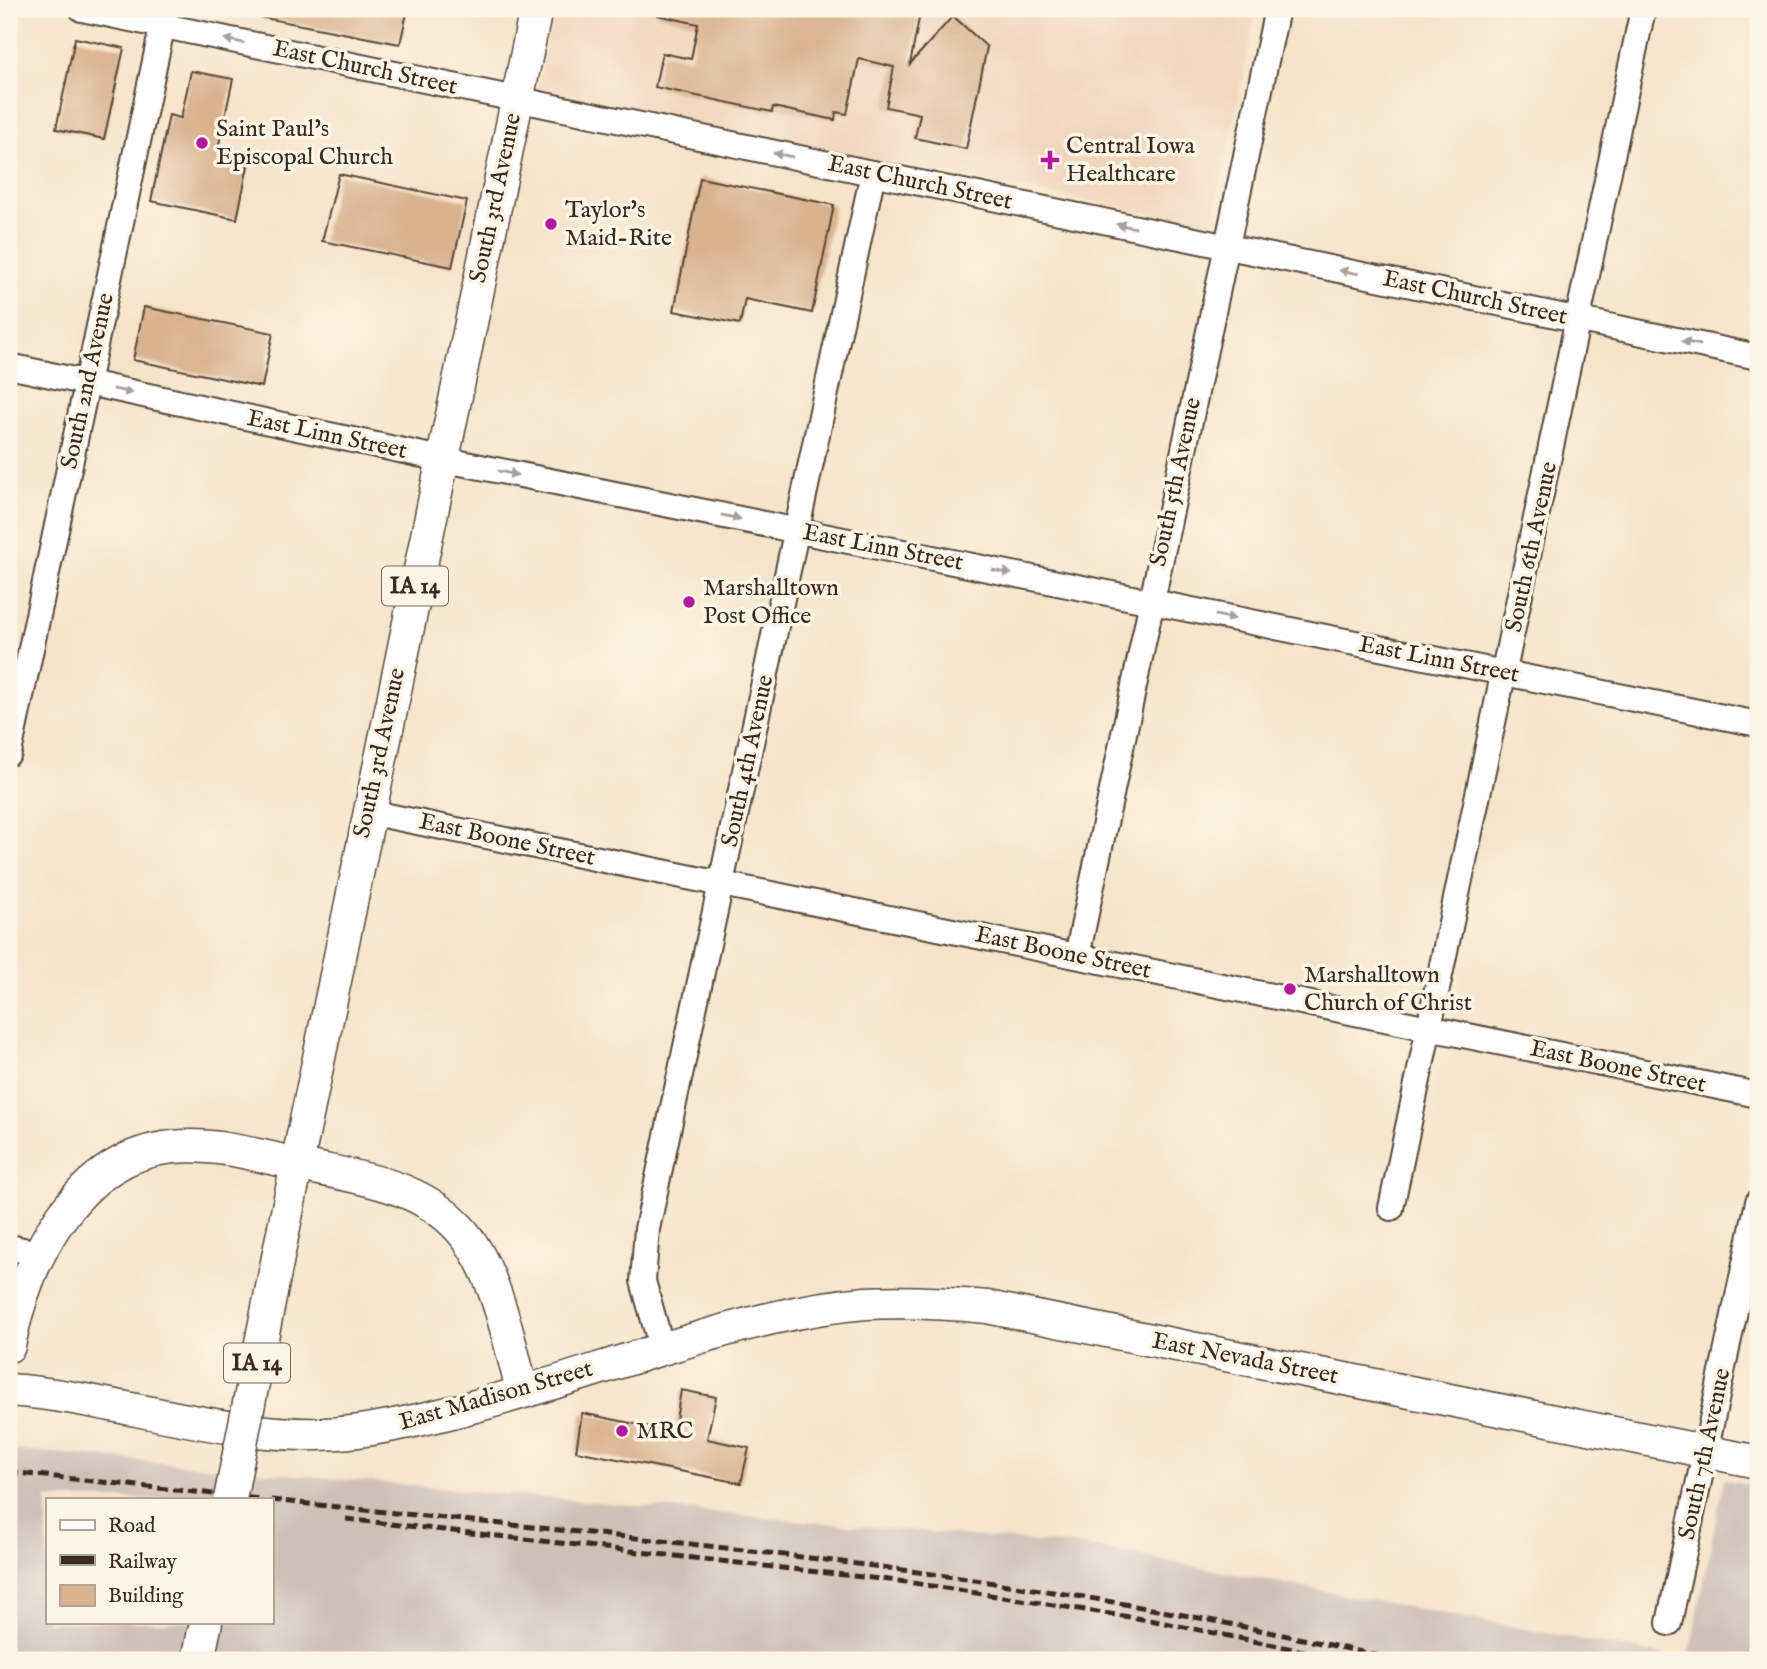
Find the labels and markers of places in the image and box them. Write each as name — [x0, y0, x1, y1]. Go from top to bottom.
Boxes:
place label: Saint Paul's Episcopal Church — [216, 114, 393, 173]
place label: Central Iowa Healthcare — [1066, 131, 1196, 190]
marker: Saint Paul's Episcopal Church — [194, 135, 210, 151]
marker: Central Iowa Healthcare — [1040, 150, 1060, 170]
place label: Taylor's Maid-Rite — [565, 195, 672, 254]
marker: Taylor's Maid-Rite — [543, 216, 559, 232]
place label: Marshalltown Post Office — [703, 573, 839, 632]
marker: Marshalltown Post Office — [681, 594, 697, 610]
place label: Marshalltown Church of Christ — [1304, 960, 1472, 1019]
marker: Marshalltown Church of Christ — [1282, 981, 1298, 997]
place label: MRC — [636, 1416, 693, 1447]
marker: MRC — [614, 1423, 630, 1439]

